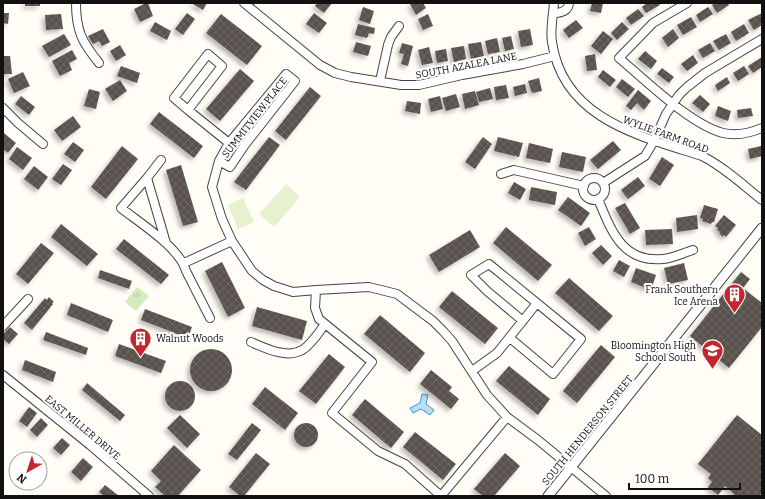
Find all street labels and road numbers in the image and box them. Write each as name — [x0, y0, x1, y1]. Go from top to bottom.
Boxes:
street label: SOUTH AZALEA LANE — [414, 50, 518, 82]
street label: SUMMITVIEW PLACE — [220, 75, 290, 160]
street label: WYLIE FARM ROAD — [621, 114, 710, 156]
street label: SOUTH HENDERSON STREET — [540, 373, 636, 488]
street label: EAST MILLER DRIVE — [42, 393, 122, 463]

